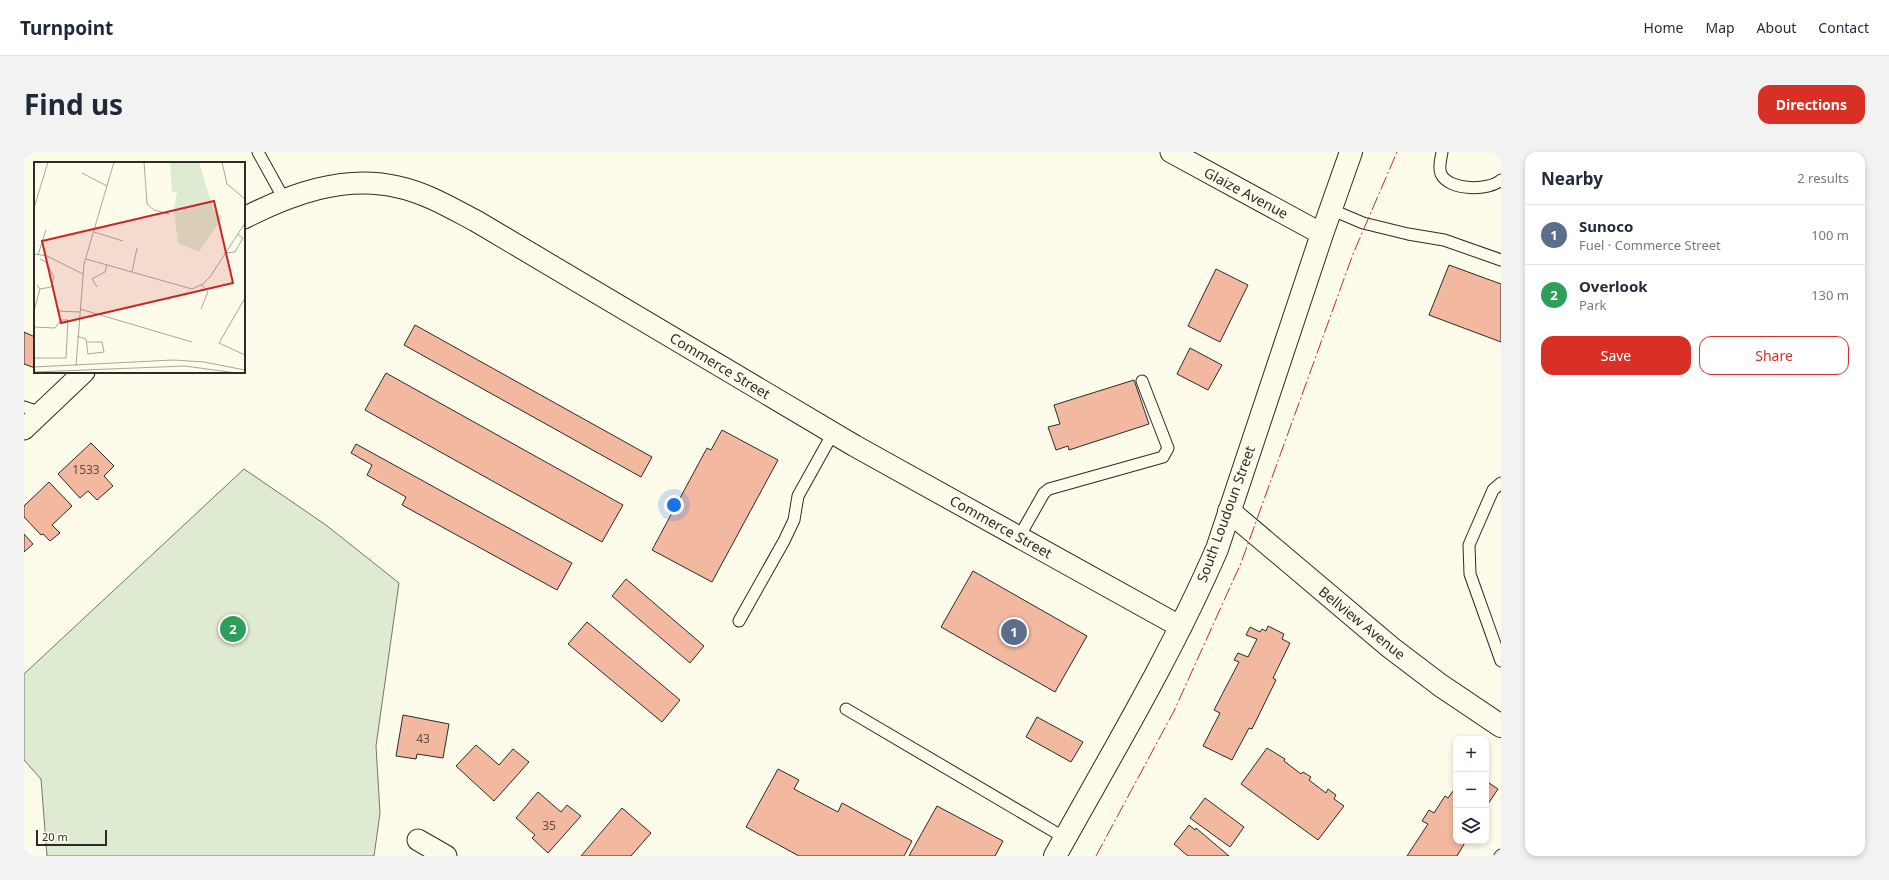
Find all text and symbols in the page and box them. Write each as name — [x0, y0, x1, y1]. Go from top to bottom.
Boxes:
text: Turnpoint — [20, 15, 113, 41]
text: Home — [1644, 18, 1683, 37]
text: Map — [1705, 18, 1735, 37]
text: About — [1757, 18, 1796, 37]
text: Contact — [1818, 18, 1869, 37]
text: Find us — [24, 85, 123, 123]
button: Directions — [1758, 85, 1865, 124]
inset map — [34, 162, 245, 373]
street label: Glaize Avenue — [1201, 162, 1292, 223]
text: Nearby — [1541, 167, 1603, 190]
text: 2 results — [1797, 169, 1849, 187]
text: Sunoco — [1579, 216, 1633, 236]
text: 1 — [1550, 226, 1558, 244]
text: 100 m — [1811, 226, 1849, 244]
text: Fuel · Commerce Street — [1579, 236, 1721, 254]
text: Overlook — [1579, 276, 1648, 296]
text: 2 — [1550, 286, 1558, 304]
text: 130 m — [1811, 286, 1849, 304]
text: Park — [1579, 296, 1606, 314]
street label: Commerce Street — [666, 328, 774, 403]
button: Save — [1541, 336, 1691, 375]
button: Share — [1699, 336, 1849, 375]
street label: South Loudoun Street — [1192, 443, 1259, 585]
house number: 1533 — [72, 461, 100, 478]
street label: Commerce Street — [947, 491, 1056, 563]
your location — [664, 495, 684, 515]
street label: Bellview Avenue — [1315, 582, 1410, 664]
pin: 2 — [220, 614, 246, 644]
pin: 1 — [1001, 617, 1027, 647]
house number: 43 — [416, 730, 430, 747]
map controls — [1453, 736, 1489, 844]
button: + — [1453, 736, 1489, 772]
button: − — [1453, 772, 1489, 808]
button: layers — [1453, 808, 1489, 844]
house number: 35 — [542, 817, 556, 834]
scale bar — [36, 828, 107, 847]
text: 20 m — [42, 829, 68, 844]

